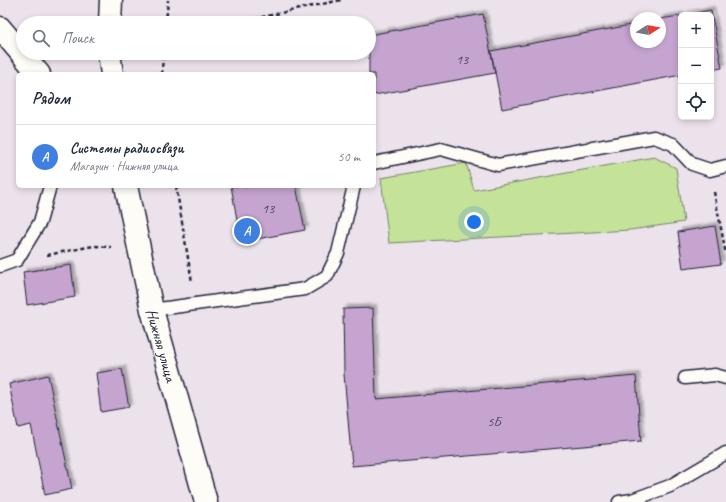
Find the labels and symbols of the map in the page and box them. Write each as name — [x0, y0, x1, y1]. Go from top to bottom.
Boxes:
north arrow — [630, 12, 666, 48]
house number: 13 — [456, 51, 470, 68]
house number: 13 — [262, 200, 276, 217]
your location — [464, 212, 484, 232]
pin: A — [234, 216, 260, 246]
street label: Нижняя улица — [141, 306, 181, 385]
house number: 5Б — [487, 413, 504, 430]

